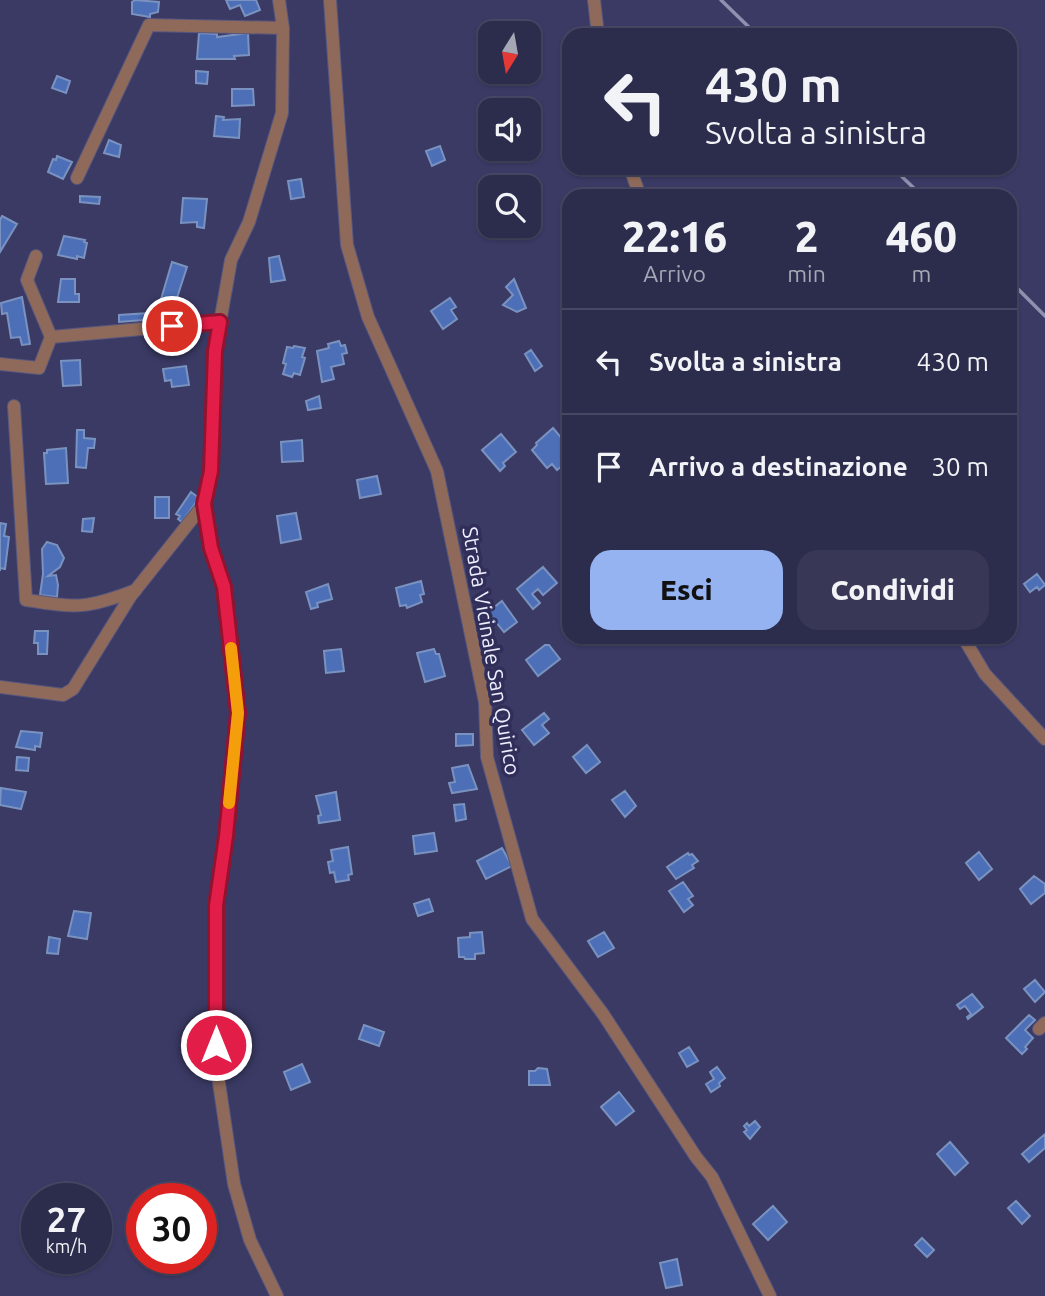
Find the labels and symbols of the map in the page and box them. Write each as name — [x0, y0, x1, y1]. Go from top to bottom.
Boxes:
north arrow — [478, 21, 541, 84]
pin — [142, 296, 202, 356]
street label: Strada Vicinale San Quirico — [458, 525, 526, 777]
position arrow — [179, 1008, 253, 1082]
speed limit sign: 30 — [126, 1183, 217, 1274]

